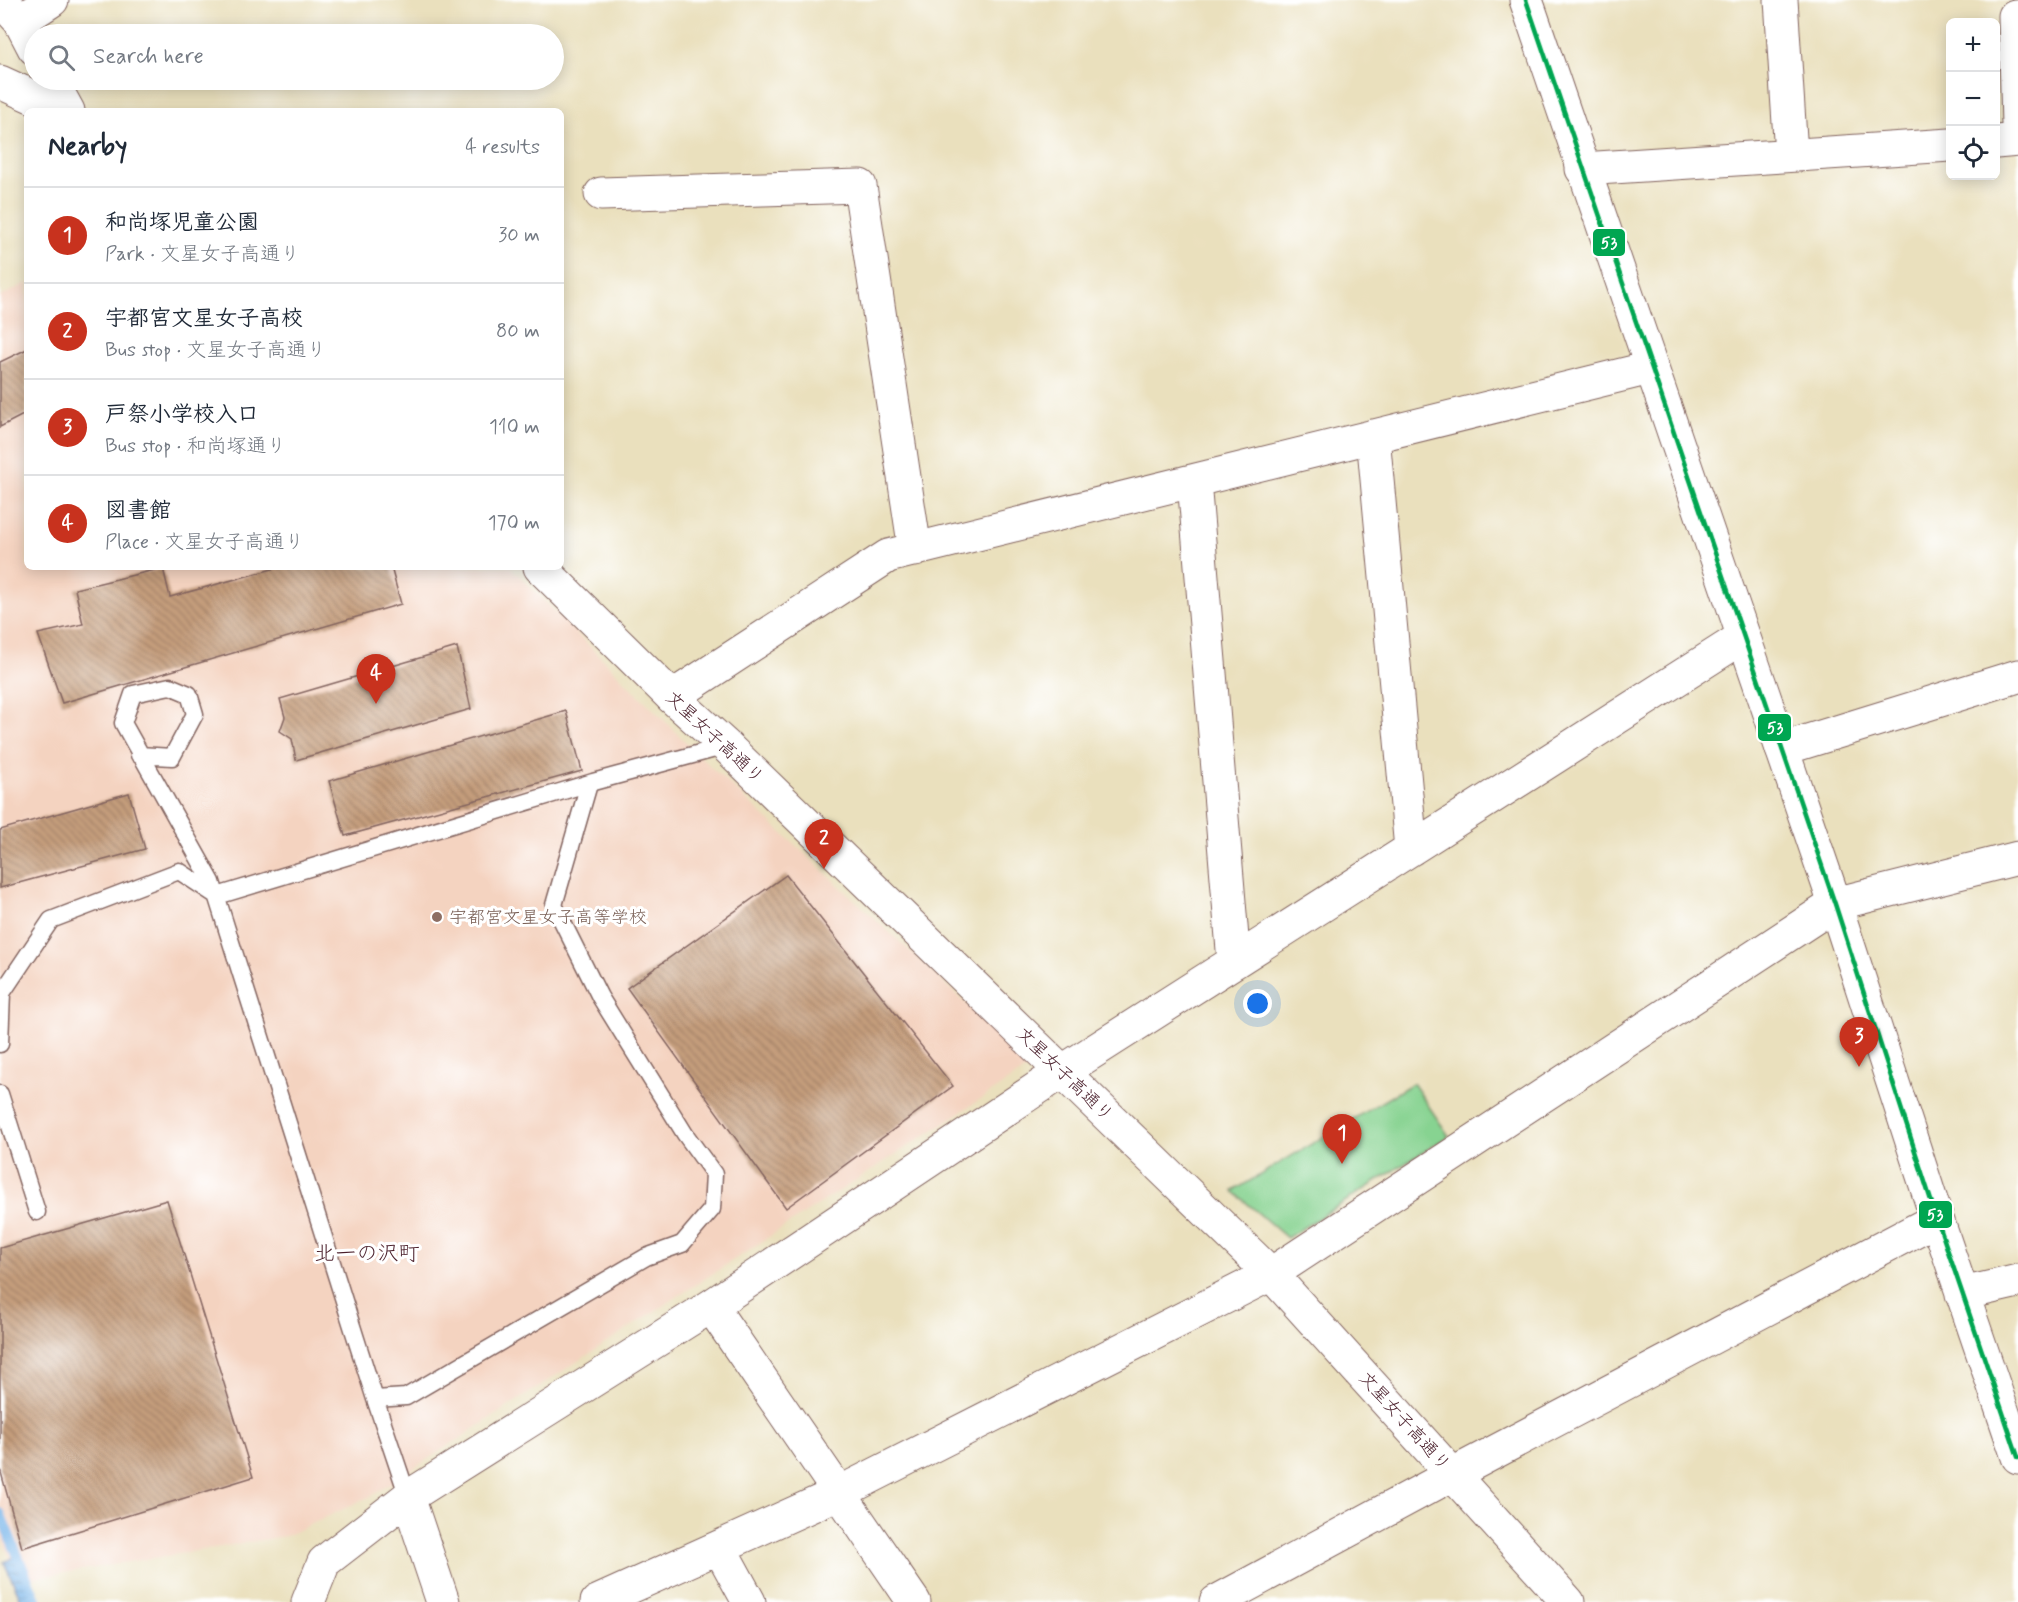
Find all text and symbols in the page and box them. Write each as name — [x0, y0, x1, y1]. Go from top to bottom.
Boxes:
map controls — [1946, 18, 2000, 180]
button: + — [1946, 18, 2000, 72]
search box — [24, 24, 564, 90]
icon: search — [45, 41, 78, 74]
text: Search here — [93, 43, 204, 71]
button: − — [1946, 72, 2000, 126]
button: locate — [1946, 126, 2000, 180]
text: Nearby — [48, 130, 127, 164]
text: 4 results — [465, 134, 540, 161]
text: 和尚塚児童公園 — [105, 209, 259, 237]
text: 1 — [63, 222, 72, 249]
text: 30 m — [498, 222, 540, 249]
line badge: 53 — [1592, 228, 1626, 257]
text: 53 — [1601, 233, 1617, 254]
text: Park · 文星女子高通り — [105, 241, 300, 268]
text: 宇都宮文星女子高校 — [105, 305, 303, 333]
text: 2 — [63, 318, 72, 345]
text: 80 m — [496, 318, 540, 345]
text: Bus stop · 文星女子高通り — [105, 337, 327, 364]
text: 戸祭小学校入口 — [105, 401, 259, 429]
text: 3 — [63, 414, 72, 441]
text: 110 m — [489, 414, 540, 441]
text: Bus stop · 和尚塚通り — [105, 433, 287, 460]
text: 図書館 — [105, 497, 171, 525]
text: 4 — [62, 510, 73, 537]
text: 170 m — [488, 510, 540, 537]
text: Place · 文星女子高通り — [105, 529, 304, 556]
pin: 4 — [356, 654, 395, 704]
street label: 文星女子高通り — [660, 686, 769, 789]
line badge: 53 — [1757, 713, 1792, 742]
text: 53 — [1767, 718, 1783, 739]
pin: 2 — [804, 820, 844, 869]
place label: 宇都宮文星女子高等学校 — [449, 906, 647, 930]
marker: 宇都宮文星女子高等学校 — [430, 910, 444, 924]
your location — [1243, 989, 1272, 1018]
pin: 3 — [1840, 1018, 1878, 1067]
street label: 文星女子高通り — [1011, 1022, 1118, 1127]
pin: 1 — [1322, 1114, 1362, 1164]
line badge: 53 — [1918, 1200, 1953, 1229]
text: 53 — [1927, 1205, 1943, 1226]
district label: 北一の沢町 — [315, 1240, 420, 1268]
street label: 文星女子高通り — [1353, 1367, 1455, 1477]

